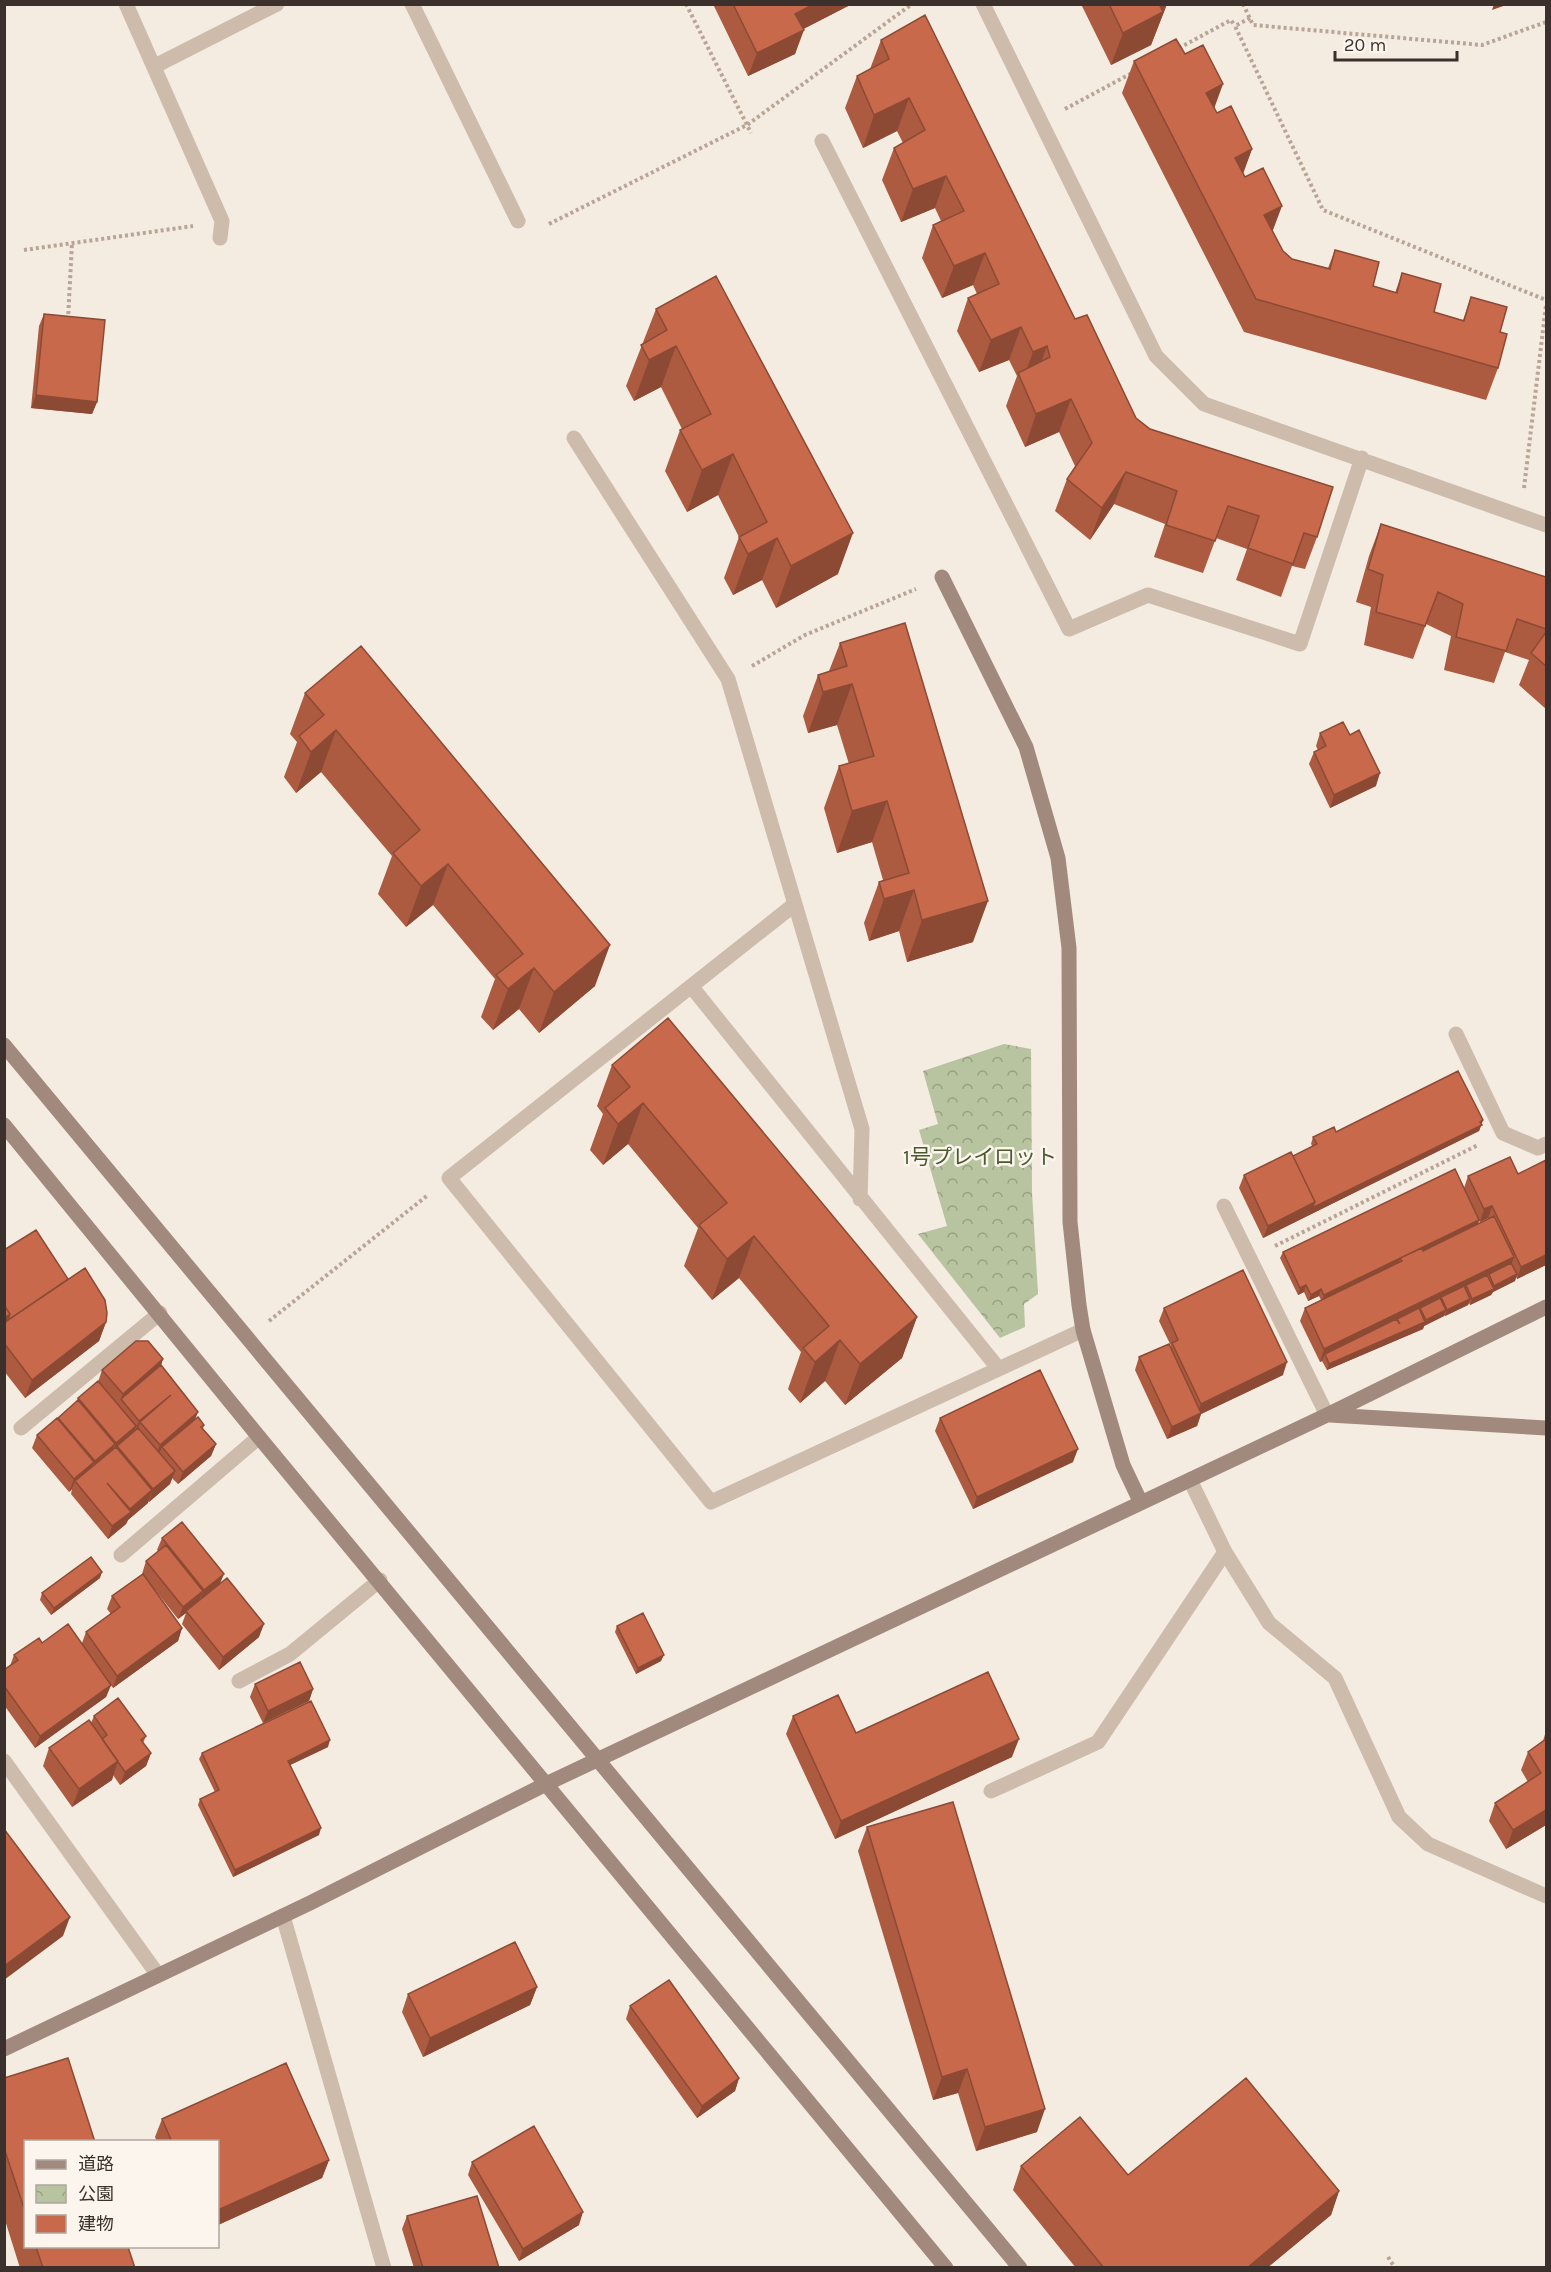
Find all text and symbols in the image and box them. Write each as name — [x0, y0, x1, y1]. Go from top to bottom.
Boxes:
scale bar — [1335, 24, 1456, 62]
text: 20 m — [1344, 34, 1386, 56]
park label: 1号プレイロット — [903, 1145, 1057, 1169]
legend — [24, 2140, 219, 2248]
text: 道路 — [78, 2153, 114, 2175]
text: 公園 — [78, 2183, 114, 2205]
text: 建物 — [78, 2213, 114, 2235]

